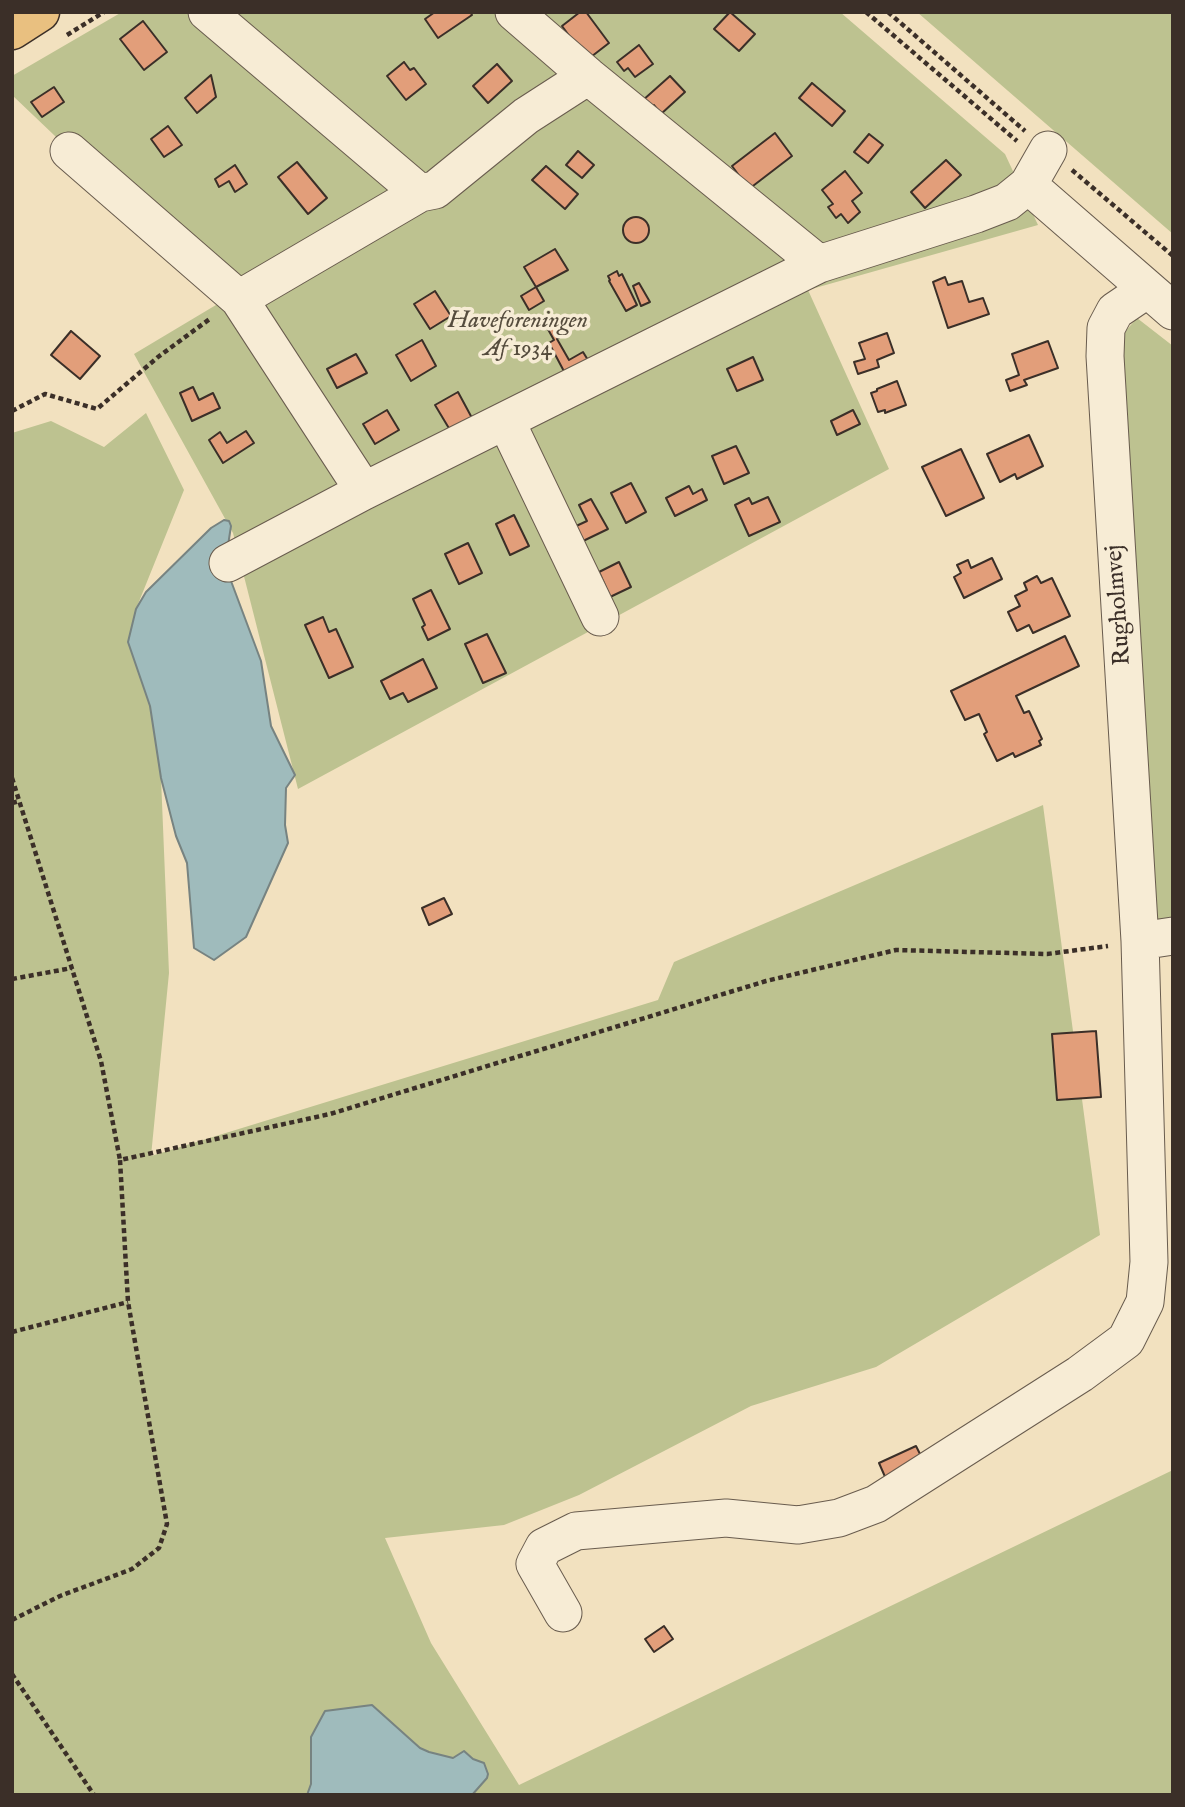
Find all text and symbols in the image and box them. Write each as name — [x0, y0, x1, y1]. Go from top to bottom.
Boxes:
park label: Haveforeningen Af 1934 — [448, 308, 588, 364]
street label: Rugholmvej — [1101, 544, 1139, 666]

